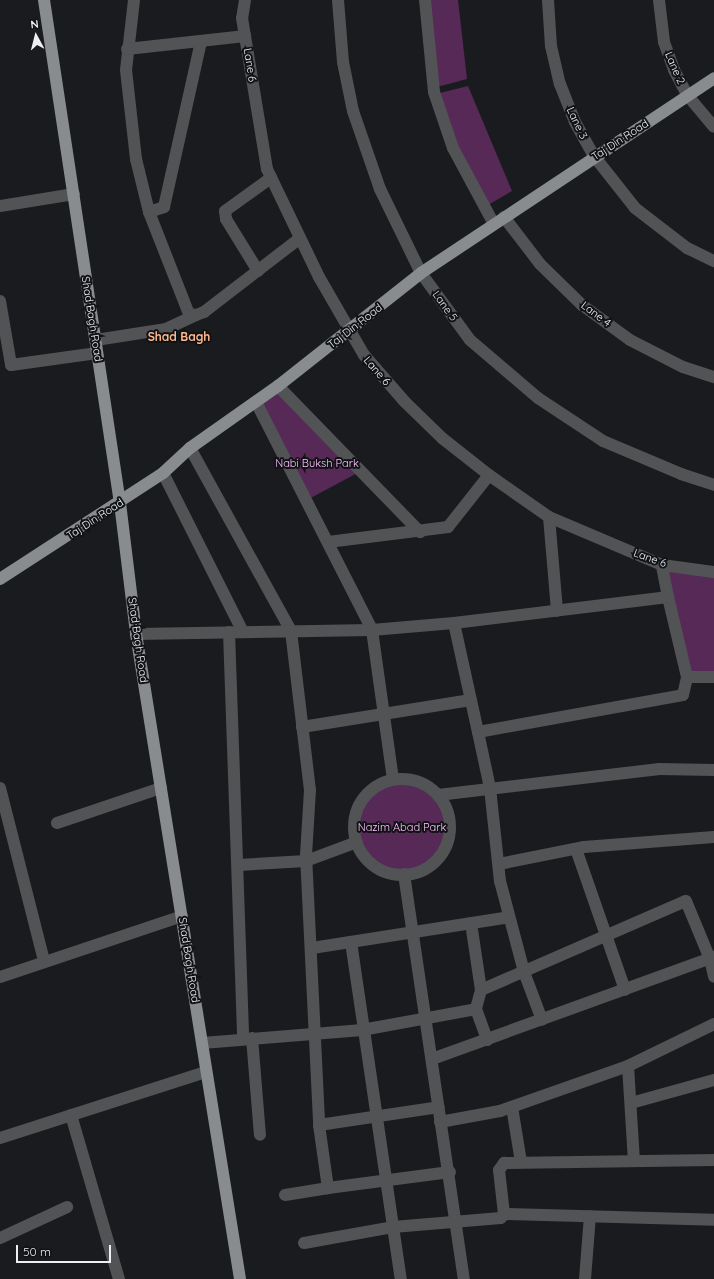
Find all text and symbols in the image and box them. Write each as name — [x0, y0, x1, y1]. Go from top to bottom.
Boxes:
north arrow — [16, 16, 56, 56]
text: N — [30, 17, 39, 32]
street label: Lane 6 — [241, 47, 259, 83]
street label: Lane 2 — [662, 50, 688, 86]
street label: Lane 3 — [564, 105, 590, 141]
street label: Taj Din Road — [589, 117, 651, 163]
street label: Shad Bagh Road — [79, 275, 105, 363]
street label: Lane 5 — [430, 288, 460, 324]
street label: Lane 4 — [578, 299, 614, 329]
street label: Taj Din Road — [325, 301, 385, 351]
district label: Shad Bagh — [148, 330, 210, 344]
street label: Lane 6 — [361, 354, 393, 388]
park label: Nabi Buksh Park — [275, 456, 359, 470]
street label: Taj Din Road — [64, 496, 126, 542]
street label: Lane 6 — [632, 546, 668, 570]
street label: Shad Bagh Road — [125, 597, 151, 683]
park label: Nazim Abad Park — [358, 820, 446, 834]
street label: Shad Bagh Road — [176, 916, 202, 1004]
scale bar — [18, 1237, 113, 1263]
text: 50 m — [23, 1244, 51, 1259]

